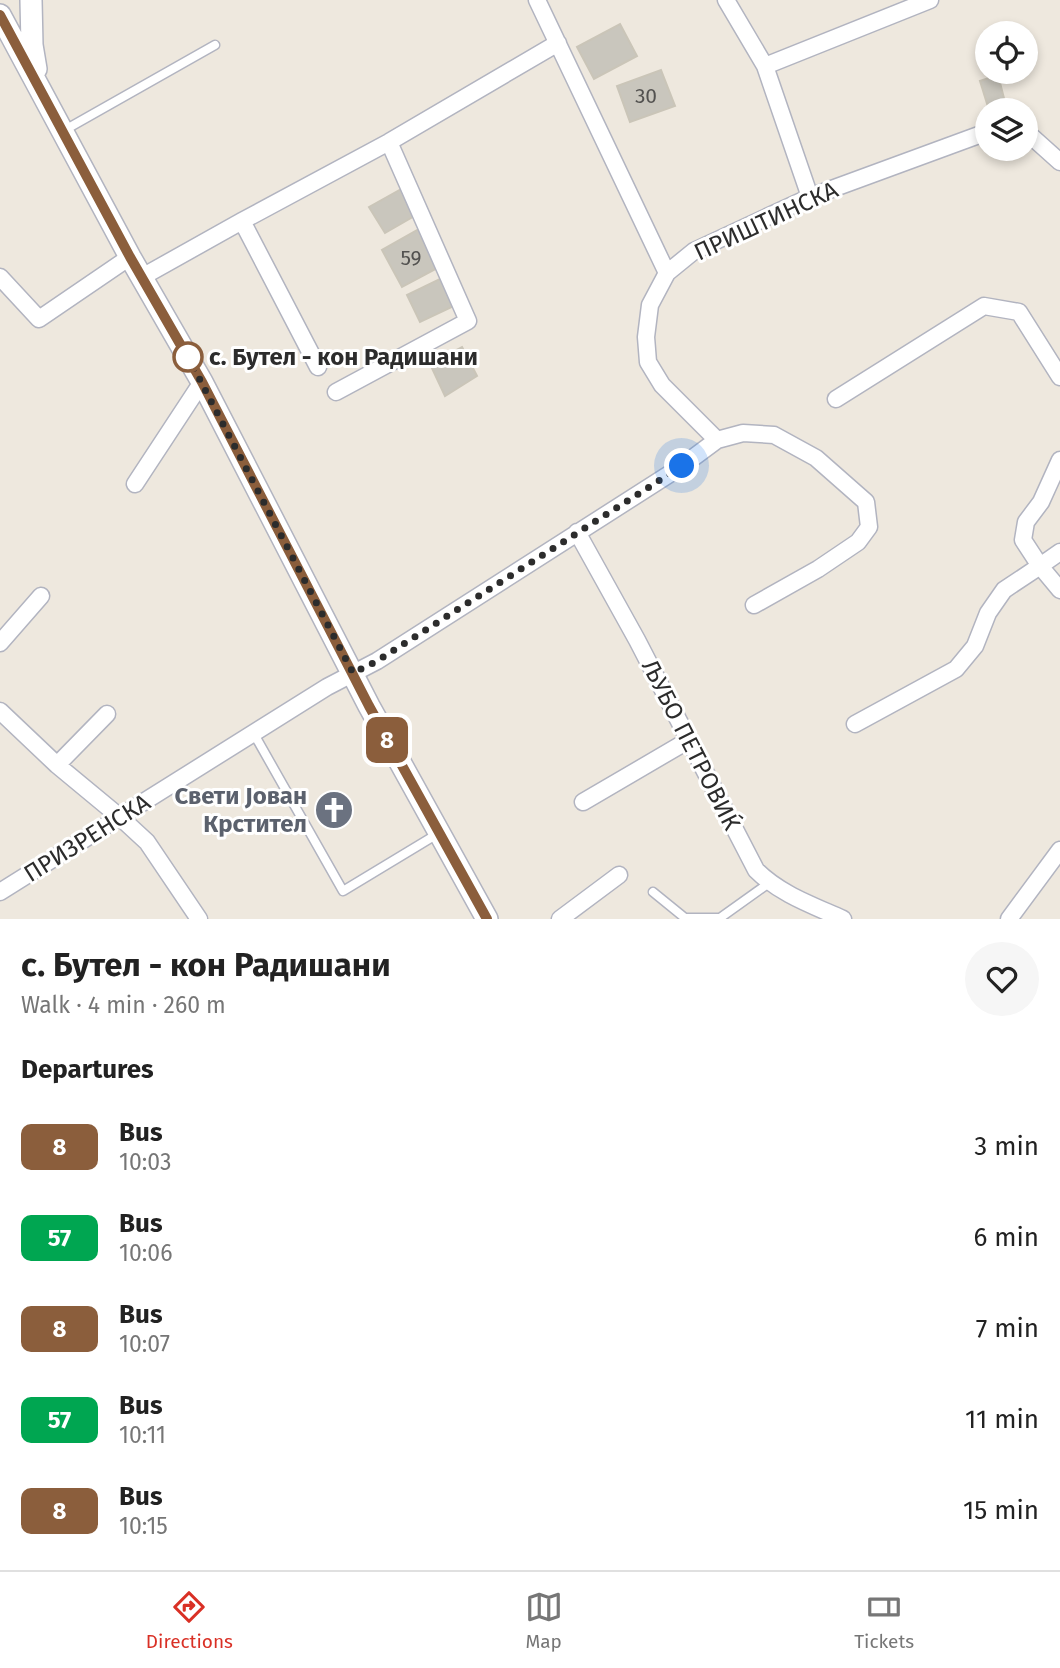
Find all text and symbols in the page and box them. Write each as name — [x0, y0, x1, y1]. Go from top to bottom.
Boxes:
map controls — [975, 21, 1038, 161]
button: locate — [975, 21, 1038, 84]
house number: 30 — [635, 83, 657, 109]
button: layers — [975, 98, 1038, 161]
street label: ПРИШТИНСКА — [690, 175, 842, 266]
house number: 59 — [400, 245, 422, 271]
marker: с. Бутел - кон Радишани — [173, 342, 203, 372]
place label: с. Бутел - кон Радишани — [209, 343, 478, 371]
your location — [664, 448, 699, 483]
street label: ЉУБО ПЕТРОВИЌ — [636, 655, 747, 835]
line badge: 8 — [364, 717, 410, 763]
text: 8 — [380, 726, 394, 754]
place label: Свети Јован Крстител — [174, 782, 307, 838]
street label: ПРИЗРЕНСКА — [19, 788, 155, 888]
church icon: Свети Јован Крстител — [313, 789, 355, 831]
button: heart — [965, 942, 1039, 1016]
text: с. Бутел - кон Радишани — [21, 945, 391, 985]
text: Walk · 4 min · 260 m — [21, 991, 226, 1019]
text: Departures — [21, 1054, 154, 1085]
text: Bus — [119, 1117, 162, 1148]
text: 3 min — [974, 1131, 1039, 1162]
text: 8 — [53, 1133, 66, 1161]
text: 10:03 — [119, 1148, 171, 1176]
text: Bus — [119, 1208, 162, 1239]
text: 6 min — [973, 1222, 1039, 1253]
text: 57 — [48, 1224, 71, 1252]
text: 10:06 — [119, 1239, 172, 1267]
text: Bus — [119, 1299, 162, 1330]
text: 7 min — [976, 1313, 1039, 1344]
text: 8 — [53, 1315, 66, 1343]
text: 10:07 — [119, 1330, 170, 1358]
text: Bus — [119, 1390, 162, 1421]
text: 11 min — [965, 1404, 1039, 1435]
text: 57 — [48, 1406, 71, 1434]
text: 10:11 — [119, 1421, 166, 1449]
text: Bus — [119, 1481, 162, 1512]
text: 15 min — [963, 1495, 1039, 1526]
text: 8 — [53, 1497, 66, 1525]
text: 10:15 — [119, 1512, 168, 1540]
tab: Directions — [146, 1588, 233, 1653]
tab: Map — [525, 1588, 563, 1653]
tab: Tickets — [854, 1588, 914, 1653]

